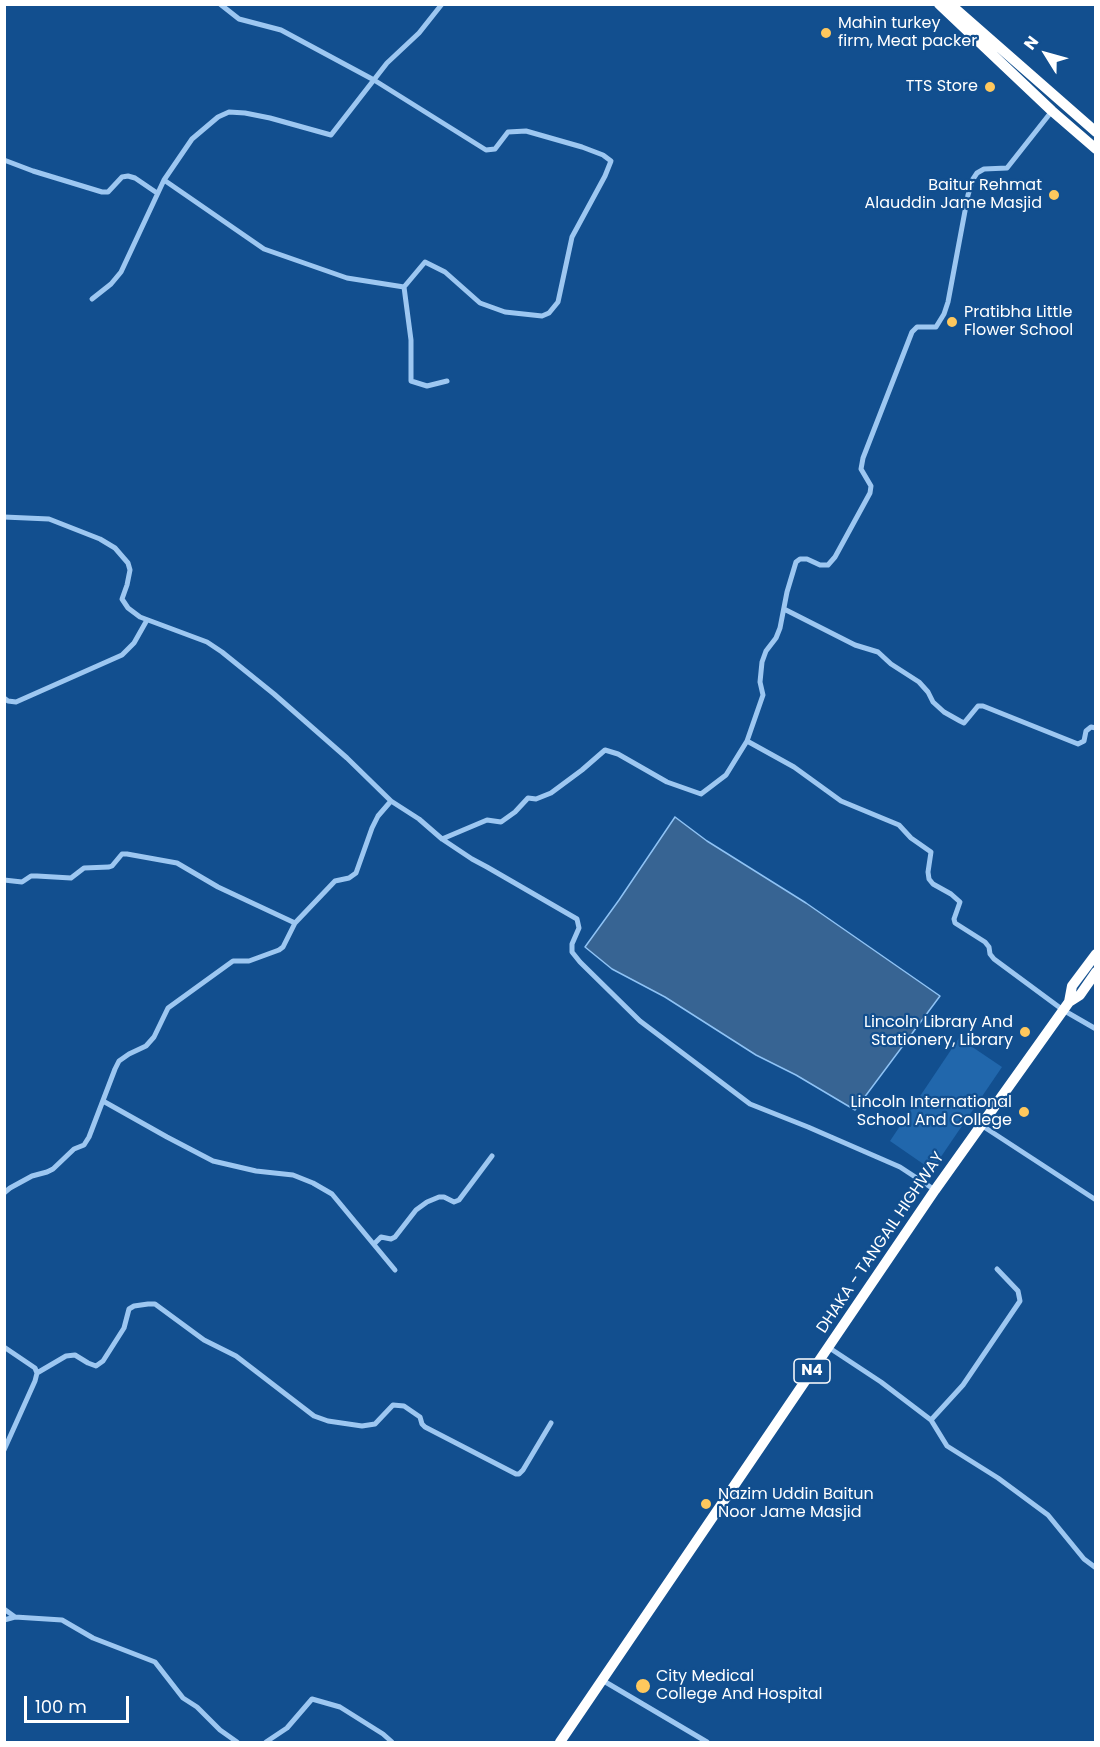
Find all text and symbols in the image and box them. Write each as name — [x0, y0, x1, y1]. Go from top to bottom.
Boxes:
place label: Mahin turkey firm, Meat packer — [838, 14, 977, 52]
north arrow — [1016, 24, 1076, 84]
marker: Mahin turkey firm, Meat packer — [819, 26, 833, 40]
text: N — [1018, 31, 1044, 55]
place label: TTS Store — [906, 77, 978, 97]
marker: TTS Store — [983, 80, 997, 94]
place label: Baitur Rehmat Alauddin Jame Masjid — [865, 176, 1042, 214]
marker: Baitur Rehmat Alauddin Jame Masjid — [1047, 188, 1061, 202]
place label: Pratibha Little Flower School — [964, 303, 1073, 341]
marker: Pratibha Little Flower School — [945, 315, 959, 329]
place label: Lincoln Library And Stationery, Library — [864, 1013, 1013, 1051]
marker: Lincoln Library And Stationery, Library — [1018, 1025, 1032, 1039]
place label: Lincoln International School And College — [851, 1093, 1012, 1131]
marker: Lincoln International School And College — [1017, 1105, 1031, 1119]
street label: DHAKA - TANGAIL HIGHWAY — [813, 1149, 949, 1337]
road number: N4 — [794, 1359, 830, 1383]
place label: Nazim Uddin Baitun Noor Jame Masjid — [718, 1485, 874, 1523]
marker: Nazim Uddin Baitun Noor Jame Masjid — [699, 1497, 713, 1511]
place label: City Medical College And Hospital — [656, 1667, 822, 1705]
marker: City Medical College And Hospital — [634, 1677, 652, 1695]
scale bar — [27, 1684, 132, 1722]
text: 100 m — [35, 1694, 87, 1719]

